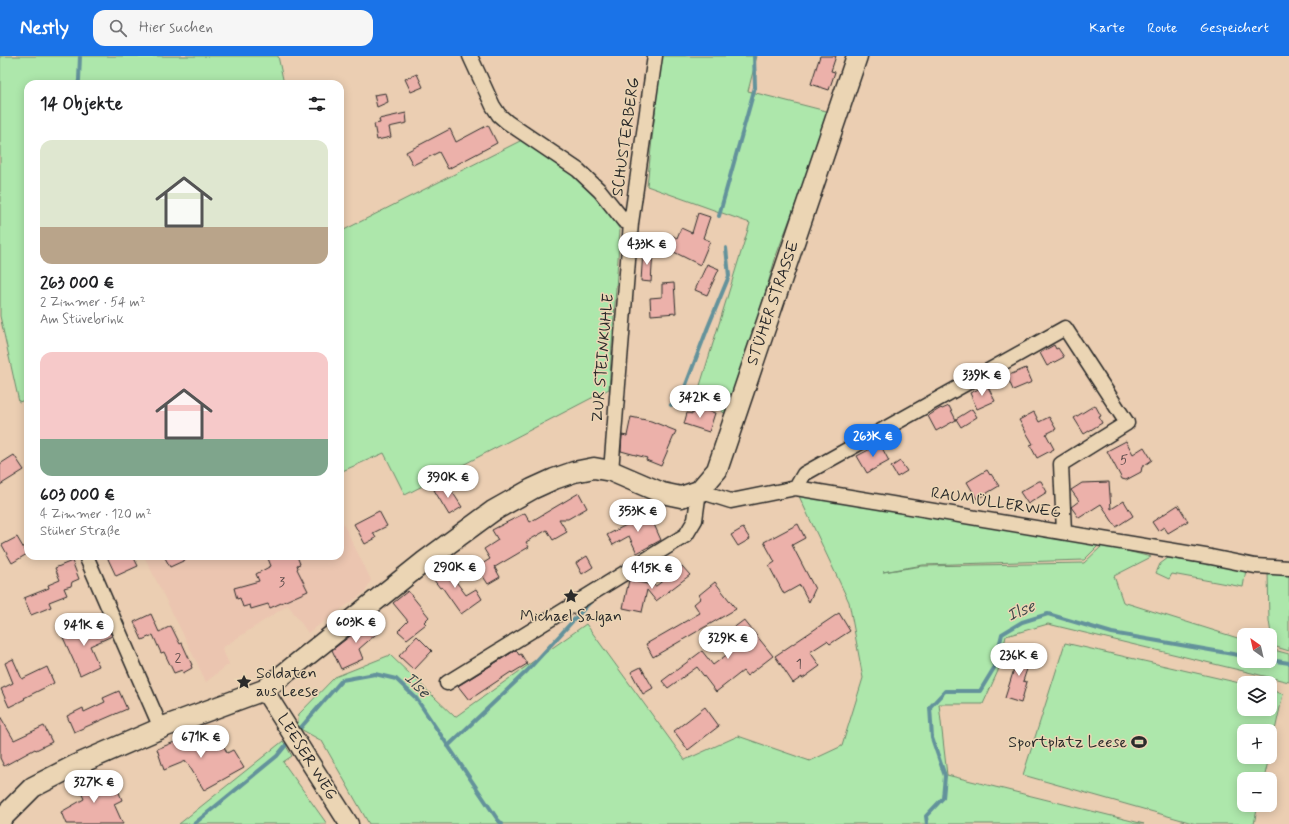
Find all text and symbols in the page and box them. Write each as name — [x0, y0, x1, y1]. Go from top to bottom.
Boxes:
search box — [93, 10, 373, 46]
text: Nestly — [20, 16, 69, 41]
icon: search — [107, 17, 129, 39]
text: Hier suchen — [139, 18, 213, 38]
text: Karte — [1089, 19, 1125, 37]
text: Route — [1147, 19, 1178, 37]
text: Gespeichert — [1200, 19, 1269, 37]
street label: SCHUSTERBERG — [607, 76, 645, 198]
text: 14 Objekte — [40, 93, 123, 115]
icon: filters — [306, 93, 328, 115]
icon: home — [148, 166, 220, 238]
pin: 433K € — [614, 232, 680, 266]
text: 433K € — [627, 236, 667, 253]
street label: STÜHER STRASSE — [742, 238, 804, 368]
text: 263 000 € — [40, 272, 114, 294]
street label: ZUR STEINKUHLE — [587, 293, 619, 423]
text: 2 Zimmer · 54 m² — [40, 294, 146, 311]
text: Am Stüvebrink — [40, 311, 124, 328]
pin: 339K € — [949, 363, 1015, 397]
text: 339K € — [962, 367, 1002, 384]
icon: home — [148, 378, 220, 450]
pin: 342K € — [667, 385, 733, 419]
text: 342K € — [679, 389, 721, 406]
pin: 263K € — [840, 424, 906, 458]
text: 263K € — [853, 428, 893, 445]
house number: 5 — [1120, 451, 1128, 469]
pin: 390K € — [415, 465, 481, 499]
text: 390K € — [427, 469, 469, 486]
street label: RAUMÜLLERWEG — [929, 482, 1063, 524]
text: 603 000 € — [40, 484, 115, 506]
pin: 353K € — [605, 499, 671, 533]
text: 353K € — [618, 503, 658, 520]
text: 4 Zimmer · 120 m² — [40, 506, 152, 523]
text: Stüher Straße — [40, 523, 120, 540]
pin: 290K € — [422, 555, 488, 589]
pin: 415K € — [619, 556, 685, 590]
text: 290K € — [433, 559, 477, 576]
text: 415K € — [631, 560, 673, 577]
house number: 3 — [279, 573, 285, 591]
place icon: Michael Salgan — [562, 587, 580, 605]
water label: Ilse — [1004, 595, 1040, 627]
place label: Michael Salgan — [520, 606, 622, 627]
pin: 603K € — [323, 610, 389, 644]
pin: 941K € — [51, 613, 117, 647]
text: 603K € — [336, 614, 376, 631]
text: 941K € — [64, 617, 104, 634]
pin: 329K € — [695, 626, 761, 660]
north arrow — [1237, 628, 1277, 668]
map controls — [1237, 628, 1277, 812]
text: 329K € — [708, 630, 748, 647]
pin: 236K € — [986, 643, 1052, 677]
text: 236K € — [999, 647, 1039, 664]
house number: 2 — [175, 649, 182, 667]
house number: 1 — [796, 655, 802, 673]
place label: Soldaten aus Leese — [256, 663, 319, 702]
water label: Ilse — [399, 667, 436, 704]
place icon: Soldaten aus Leese — [235, 673, 253, 691]
button: layers — [1237, 676, 1277, 716]
street label: LEESER WEG — [272, 710, 342, 804]
button: + — [1237, 724, 1277, 764]
pin: 671K € — [168, 725, 234, 759]
text: 671K € — [181, 729, 221, 746]
place label: Sportplatz Leese — [1008, 732, 1127, 753]
sports icon: Sportplatz Leese — [1130, 733, 1148, 751]
pin: 327K € — [61, 770, 127, 804]
button: − — [1237, 772, 1277, 812]
text: 327K € — [73, 774, 115, 791]

